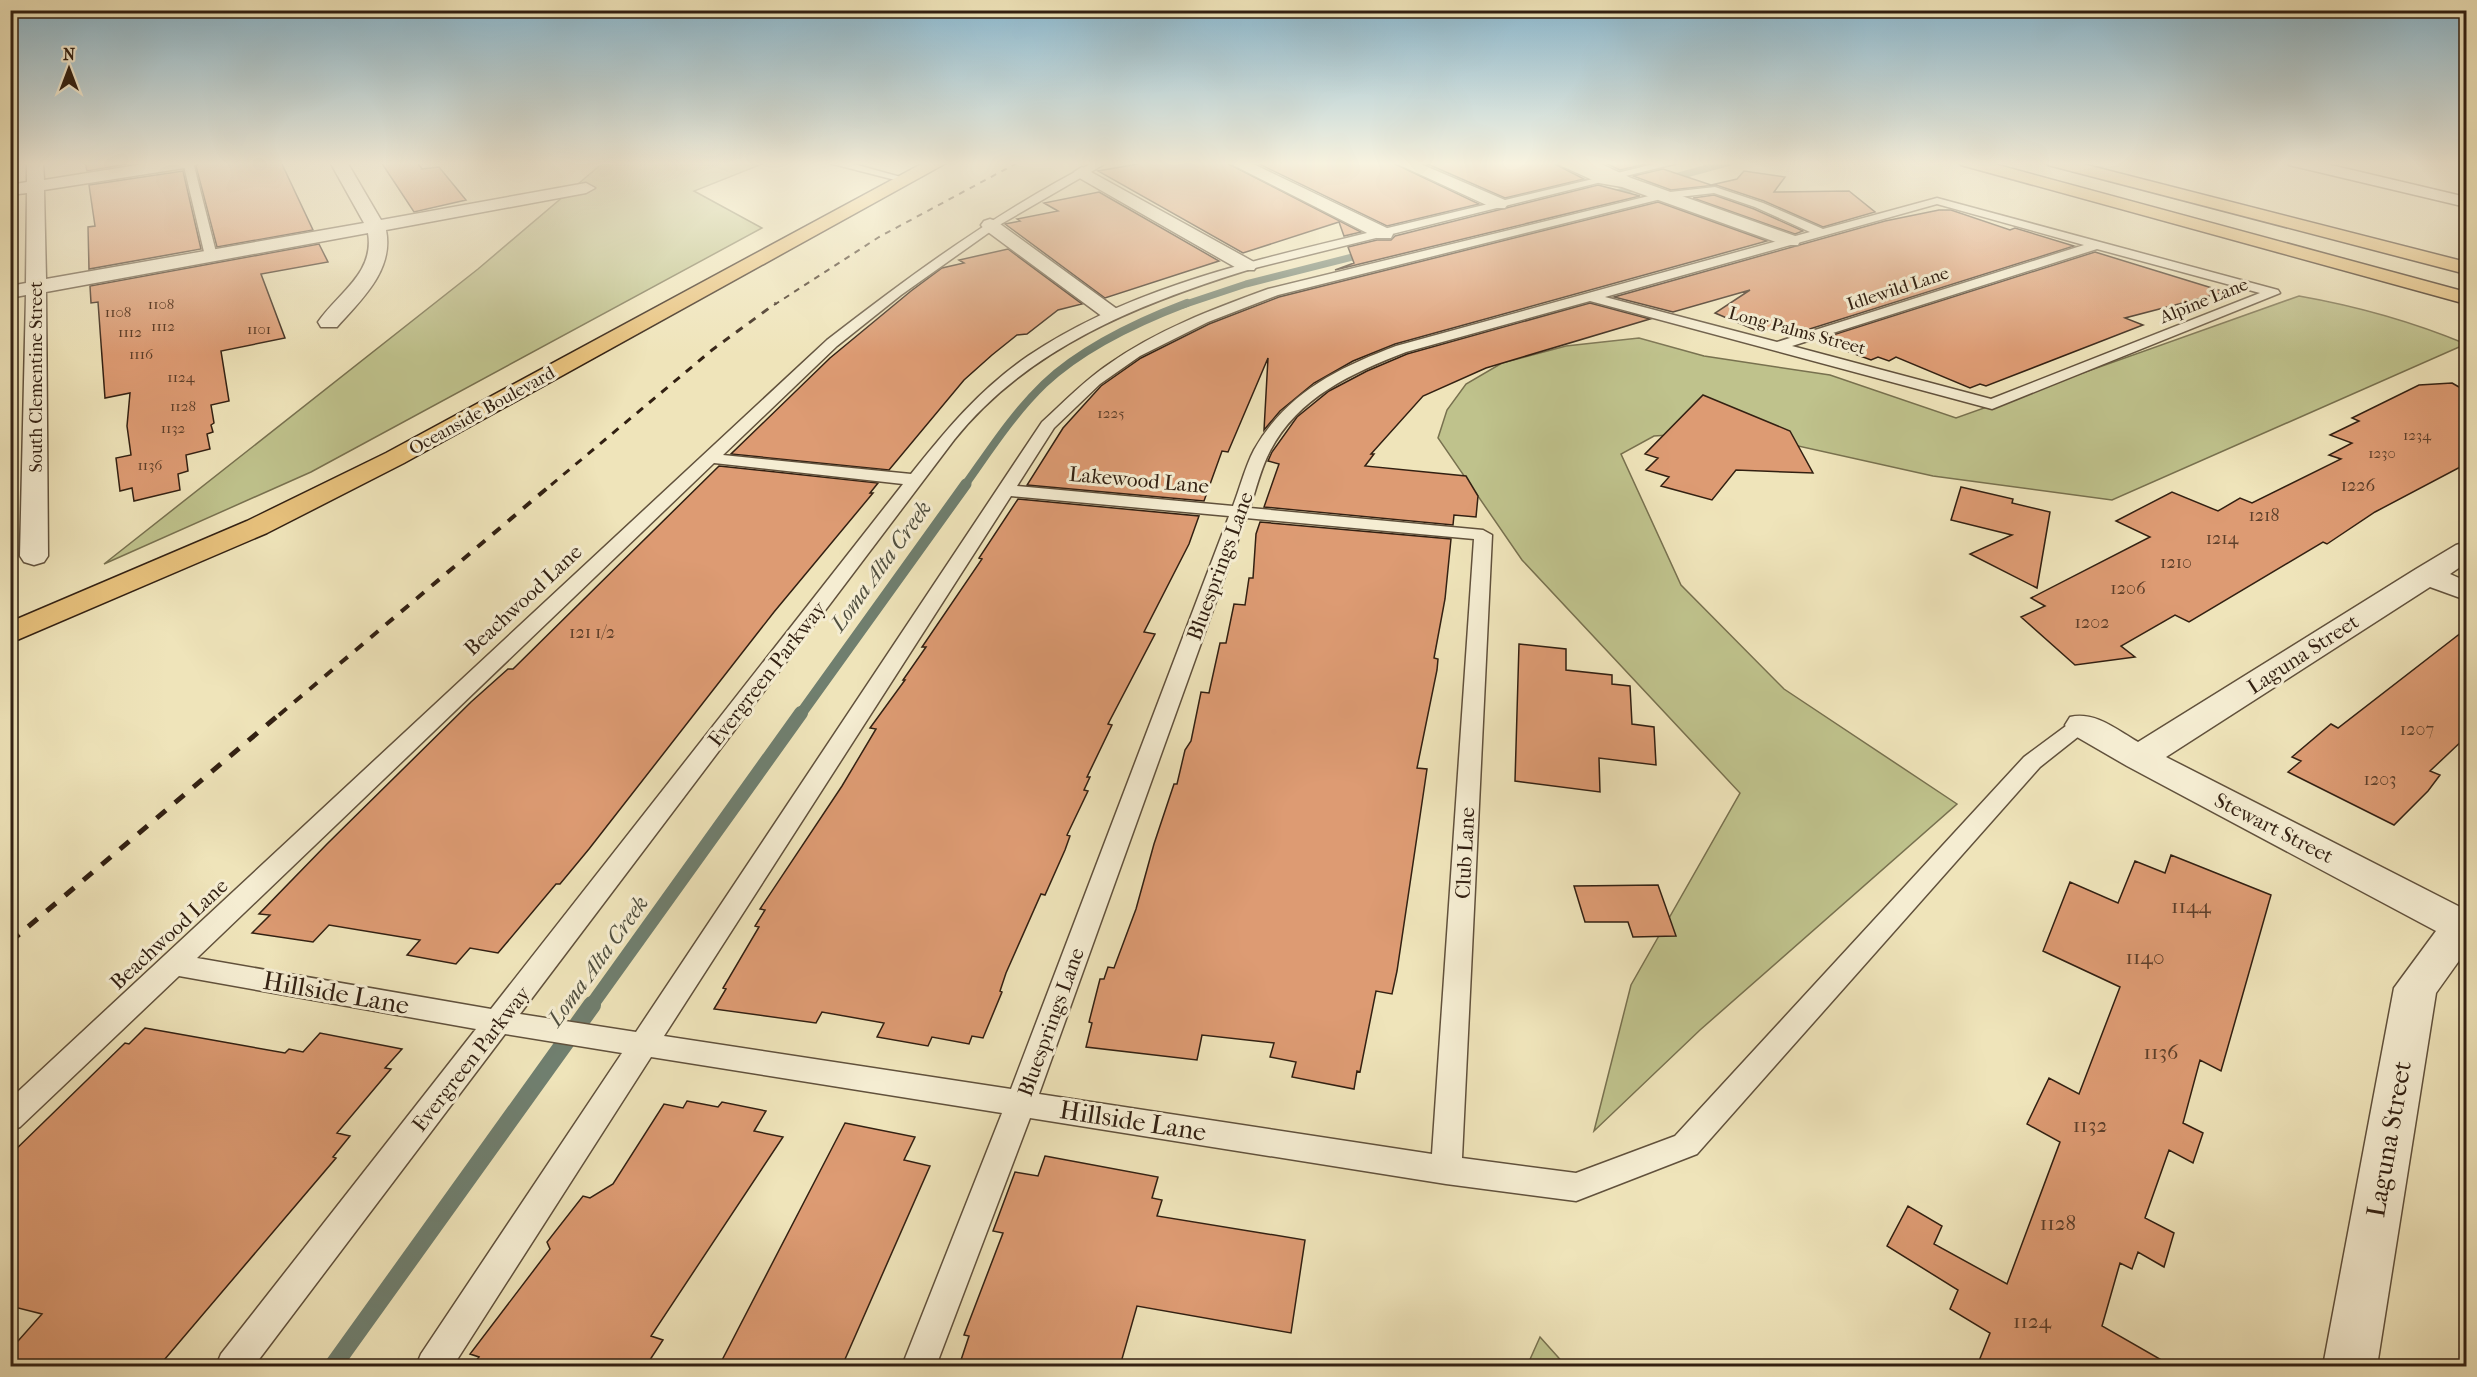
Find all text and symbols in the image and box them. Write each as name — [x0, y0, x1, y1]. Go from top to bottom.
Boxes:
north arrow — [39, 39, 99, 99]
text: N — [63, 45, 76, 64]
street label: Idlewild Lane — [1844, 263, 1952, 315]
street label: Alpine Lane — [2156, 274, 2251, 329]
street label: South Clementine Street — [26, 281, 47, 473]
house number: 1108 — [148, 295, 174, 313]
house number: 1108 — [105, 303, 131, 321]
street label: Long Palms Street — [1726, 303, 1868, 360]
house number: 1112 — [151, 317, 175, 335]
house number: 1101 — [247, 320, 271, 338]
house number: 1112 — [118, 323, 142, 341]
house number: 1116 — [129, 345, 154, 363]
street label: Oceanside Boulevard — [406, 362, 559, 460]
house number: 1124 — [167, 368, 196, 386]
house number: 1128 — [170, 397, 196, 415]
house number: 1225 — [1097, 404, 1125, 422]
house number: 1132 — [161, 419, 186, 437]
house number: 1234 — [2403, 426, 2432, 444]
house number: 1230 — [2368, 444, 2396, 462]
house number: 1136 — [138, 456, 163, 474]
street label: Lakewood Lane — [1068, 462, 1210, 498]
house number: 1226 — [2341, 475, 2376, 496]
street label: Bluesprings Lane — [1182, 488, 1258, 644]
water label: Loma Alta Creek — [824, 496, 937, 638]
house number: 1218 — [2248, 505, 2280, 526]
house number: 1214 — [2206, 528, 2239, 549]
street label: Beachwood Lane — [459, 540, 587, 660]
house number: 1210 — [2160, 552, 2192, 573]
house number: 1206 — [2110, 578, 2146, 599]
street label: Evergreen Parkway — [703, 596, 832, 751]
street label: Laguna Street — [2243, 609, 2364, 699]
house number: 1202 — [2075, 612, 2109, 633]
house number: 121 1/2 — [569, 622, 615, 643]
house number: 1207 — [2400, 719, 2434, 740]
house number: 1203 — [2364, 769, 2397, 790]
street label: Stewart Street — [2211, 788, 2338, 868]
street label: Club Lane — [1451, 806, 1479, 900]
street label: Beachwood Lane — [105, 874, 233, 994]
water label: Loma Alta Creek — [541, 891, 654, 1033]
house number: 1144 — [2171, 894, 2212, 918]
street label: Bluesprings Lane — [1013, 944, 1089, 1100]
house number: 1140 — [2126, 945, 2164, 969]
street label: Hillside Lane — [260, 965, 412, 1021]
street label: Evergreen Parkway — [407, 981, 536, 1136]
house number: 1136 — [2144, 1040, 2179, 1064]
street label: Laguna Street — [2360, 1058, 2418, 1220]
street label: Hillside Lane — [1058, 1094, 1209, 1148]
house number: 1132 — [2073, 1113, 2107, 1137]
house number: 1128 — [2040, 1211, 2076, 1235]
house number: 1124 — [2013, 1309, 2052, 1333]

